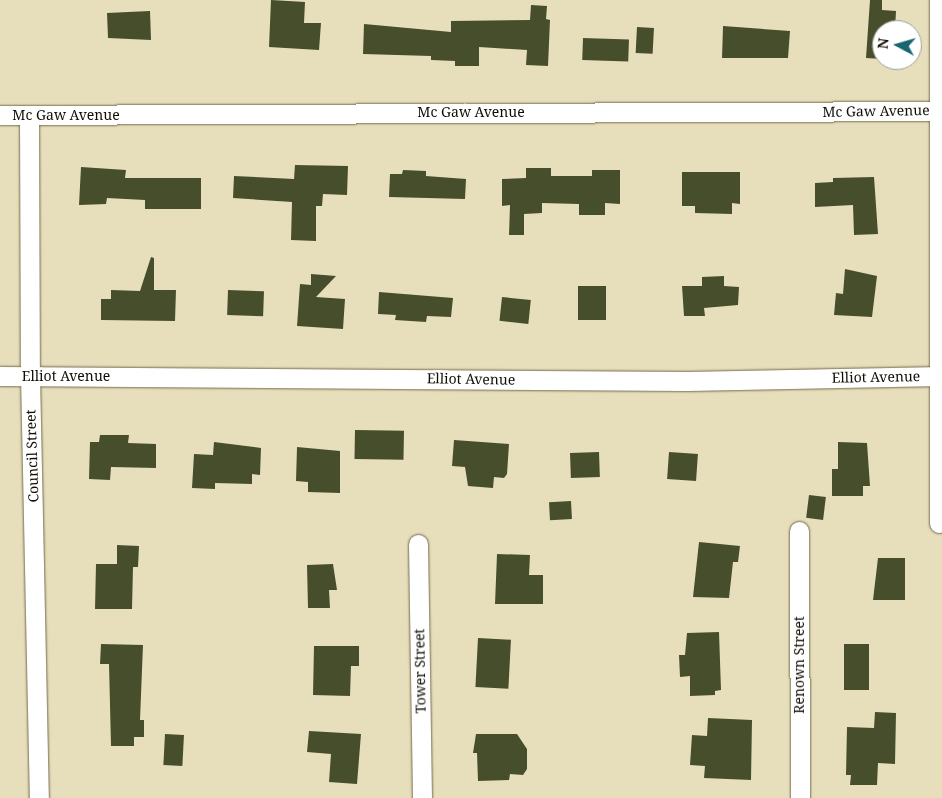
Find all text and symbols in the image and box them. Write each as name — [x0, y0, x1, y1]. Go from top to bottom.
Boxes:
north arrow — [872, 20, 922, 70]
text: N — [873, 37, 893, 50]
street label: Mc Gaw Avenue — [822, 102, 930, 120]
street label: Mc Gaw Avenue — [417, 104, 525, 120]
street label: Mc Gaw Avenue — [12, 107, 120, 123]
street label: Elliot Avenue — [22, 368, 110, 384]
street label: Elliot Avenue — [832, 368, 920, 386]
street label: Elliot Avenue — [427, 370, 515, 388]
street label: Council Street — [22, 409, 42, 503]
street label: Renown Street — [791, 616, 807, 714]
street label: Tower Street — [411, 628, 429, 714]

